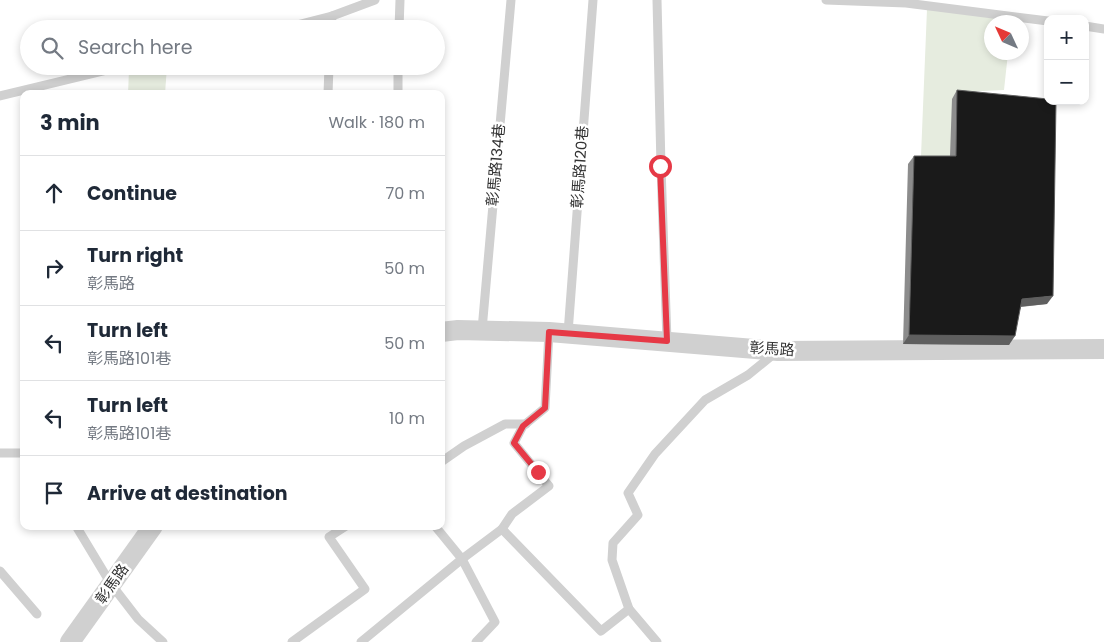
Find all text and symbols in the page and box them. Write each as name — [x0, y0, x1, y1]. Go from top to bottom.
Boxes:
north arrow — [984, 15, 1029, 60]
map controls — [1044, 15, 1089, 105]
button: + — [1044, 15, 1089, 60]
search box — [20, 20, 445, 75]
icon: search — [38, 34, 66, 62]
text: Search here — [78, 34, 192, 61]
button: − — [1044, 60, 1089, 105]
text: 3 min — [40, 108, 100, 137]
text: Walk · 180 m — [328, 111, 425, 134]
street label: 彰馬路134巷 — [481, 123, 510, 207]
street label: 彰馬路120巷 — [566, 125, 593, 209]
route start — [649, 155, 672, 178]
icon: ahead — [40, 179, 68, 207]
text: Continue — [87, 180, 177, 207]
text: 70 m — [385, 182, 425, 205]
text: Turn right — [87, 242, 183, 269]
icon: right — [40, 254, 68, 282]
text: 50 m — [384, 257, 425, 280]
text: 彰馬路 — [87, 272, 135, 295]
text: Turn left — [87, 317, 168, 344]
icon: left — [40, 329, 68, 357]
text: 50 m — [384, 332, 425, 355]
street label: 彰馬路 — [749, 337, 795, 360]
text: 彰馬路101巷 — [87, 347, 171, 370]
text: Turn left — [87, 392, 168, 419]
icon: left — [40, 404, 68, 432]
text: 10 m — [389, 407, 425, 430]
text: 彰馬路101巷 — [87, 422, 171, 445]
route end — [527, 461, 550, 484]
icon: arrive — [40, 479, 68, 507]
text: Arrive at destination — [87, 480, 288, 507]
street label: 彰馬路 — [90, 559, 133, 608]

